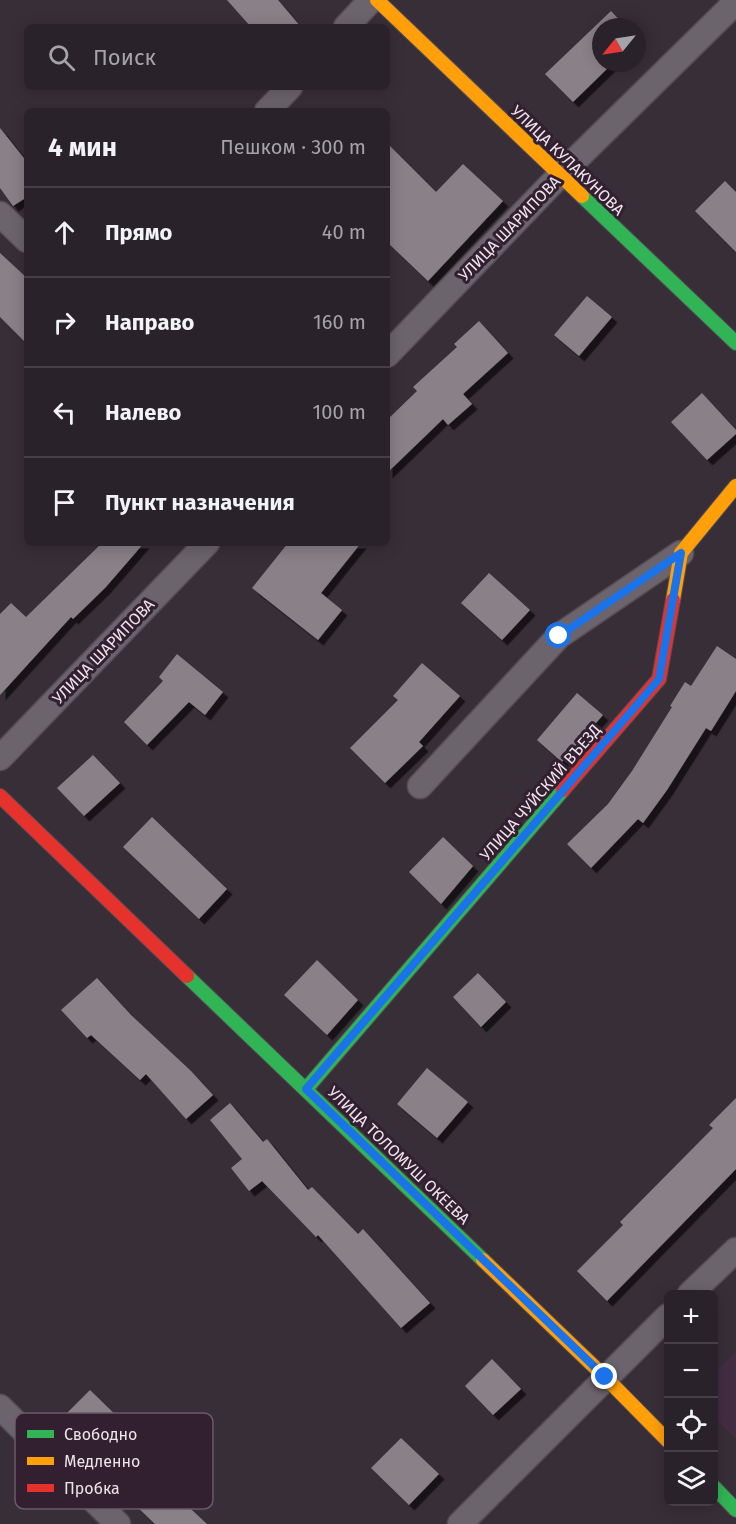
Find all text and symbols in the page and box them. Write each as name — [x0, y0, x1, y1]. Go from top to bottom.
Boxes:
north arrow — [592, 18, 646, 72]
search box — [24, 24, 390, 90]
icon: search — [45, 41, 78, 74]
text: Поиск — [93, 44, 156, 71]
street label: УЛИЦА КУЛАКУНОВА — [507, 101, 629, 220]
text: 4 мин — [48, 132, 117, 163]
text: Пешком · 300 m — [220, 135, 366, 159]
street label: УЛИЦА ШАРИПОВА — [454, 171, 565, 285]
icon: ahead — [48, 216, 81, 249]
text: Прямо — [105, 219, 172, 246]
text: 40 m — [322, 220, 366, 244]
icon: right — [48, 306, 81, 339]
text: Направо — [105, 309, 194, 336]
text: 160 m — [313, 310, 366, 334]
icon: left — [48, 396, 81, 429]
text: Налево — [105, 399, 181, 426]
text: 100 m — [313, 400, 366, 424]
icon: arrive — [48, 486, 81, 519]
text: Пункт назначения — [105, 489, 295, 516]
street label: УЛИЦА ШАРИПОВА — [48, 594, 159, 708]
route start — [545, 622, 571, 648]
street label: УЛИЦА ЧУЙСКИЙ ВЪЕЗД — [476, 720, 605, 864]
street label: УЛИЦА ТОЛОМУШ ОКЕЕВА — [324, 1082, 474, 1229]
map controls — [664, 1290, 718, 1506]
button: + — [664, 1290, 718, 1344]
button: − — [664, 1344, 718, 1398]
route end — [591, 1363, 617, 1389]
button: locate — [664, 1398, 718, 1452]
legend — [15, 1413, 213, 1509]
text: Свободно — [64, 1425, 137, 1444]
text: Медленно — [64, 1452, 140, 1471]
button: layers — [664, 1452, 718, 1506]
text: Пробка — [64, 1479, 120, 1498]

